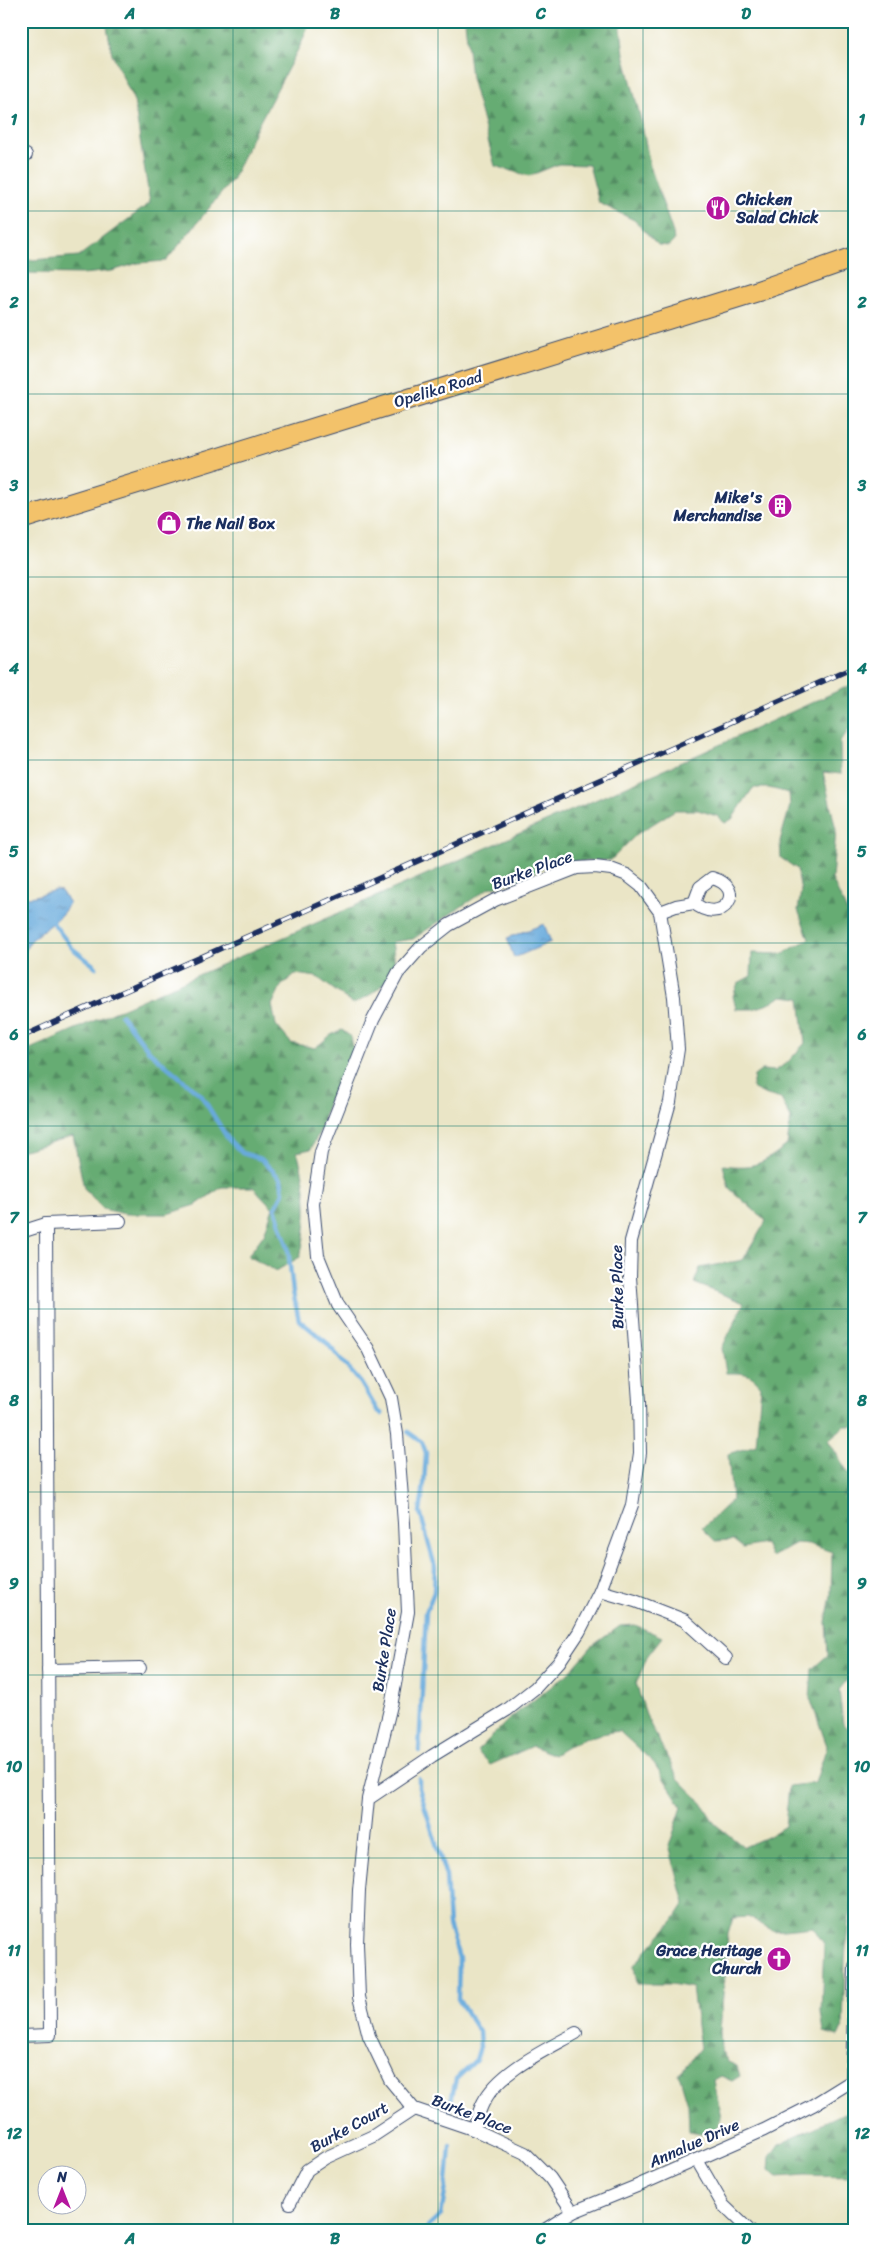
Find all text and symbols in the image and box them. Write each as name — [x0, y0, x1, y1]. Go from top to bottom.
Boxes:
text: A — [124, 0, 135, 28]
text: B — [330, 0, 341, 28]
text: C — [535, 0, 547, 28]
text: D — [741, 0, 751, 28]
text: 1 — [11, 105, 18, 134]
text: 1 — [859, 105, 866, 134]
place label: Chicken Salad Chick — [735, 185, 819, 232]
restaurant icon: Chicken Salad Chick — [705, 195, 731, 221]
text: 2 — [8, 288, 19, 317]
text: 2 — [856, 288, 867, 317]
street label: Opelika Road — [390, 361, 487, 416]
text: 3 — [9, 471, 19, 500]
text: 3 — [857, 471, 867, 500]
place label: Mike's Merchandise — [673, 483, 763, 530]
building icon: Mike's Merchandise — [767, 493, 793, 519]
place label: The Nail Box — [186, 509, 275, 538]
shop icon: The Nail Box — [156, 510, 182, 536]
text: 4 — [8, 654, 19, 683]
text: 4 — [856, 654, 867, 683]
text: 5 — [9, 837, 19, 866]
text: 5 — [857, 837, 867, 866]
street label: Burke Place — [487, 842, 577, 898]
text: 6 — [8, 1020, 19, 1049]
text: 6 — [856, 1020, 867, 1049]
text: 7 — [9, 1203, 20, 1232]
text: 7 — [857, 1203, 868, 1232]
street label: Burke Place — [602, 1245, 632, 1329]
text: 8 — [8, 1386, 19, 1415]
text: 8 — [856, 1386, 867, 1415]
text: 9 — [9, 1569, 19, 1598]
text: 9 — [857, 1569, 867, 1598]
street label: Burke Place — [363, 1606, 405, 1694]
text: 10 — [6, 1752, 22, 1781]
text: 10 — [854, 1752, 870, 1781]
text: 11 — [7, 1936, 21, 1965]
place label: Grace Heritage Church — [655, 1936, 763, 1983]
text: 11 — [855, 1936, 869, 1965]
church icon: Grace Heritage Church — [766, 1946, 792, 1972]
street label: Burke Place — [427, 2085, 517, 2143]
street label: Burke Court — [304, 2093, 394, 2161]
street label: Annalue Drive — [643, 2110, 744, 2176]
text: 12 — [6, 2119, 23, 2148]
text: 12 — [854, 2119, 871, 2148]
north arrow — [38, 2164, 88, 2214]
text: N — [56, 2165, 67, 2190]
text: A — [124, 2224, 135, 2252]
text: B — [330, 2224, 341, 2252]
text: C — [535, 2224, 547, 2252]
text: D — [741, 2224, 751, 2252]

